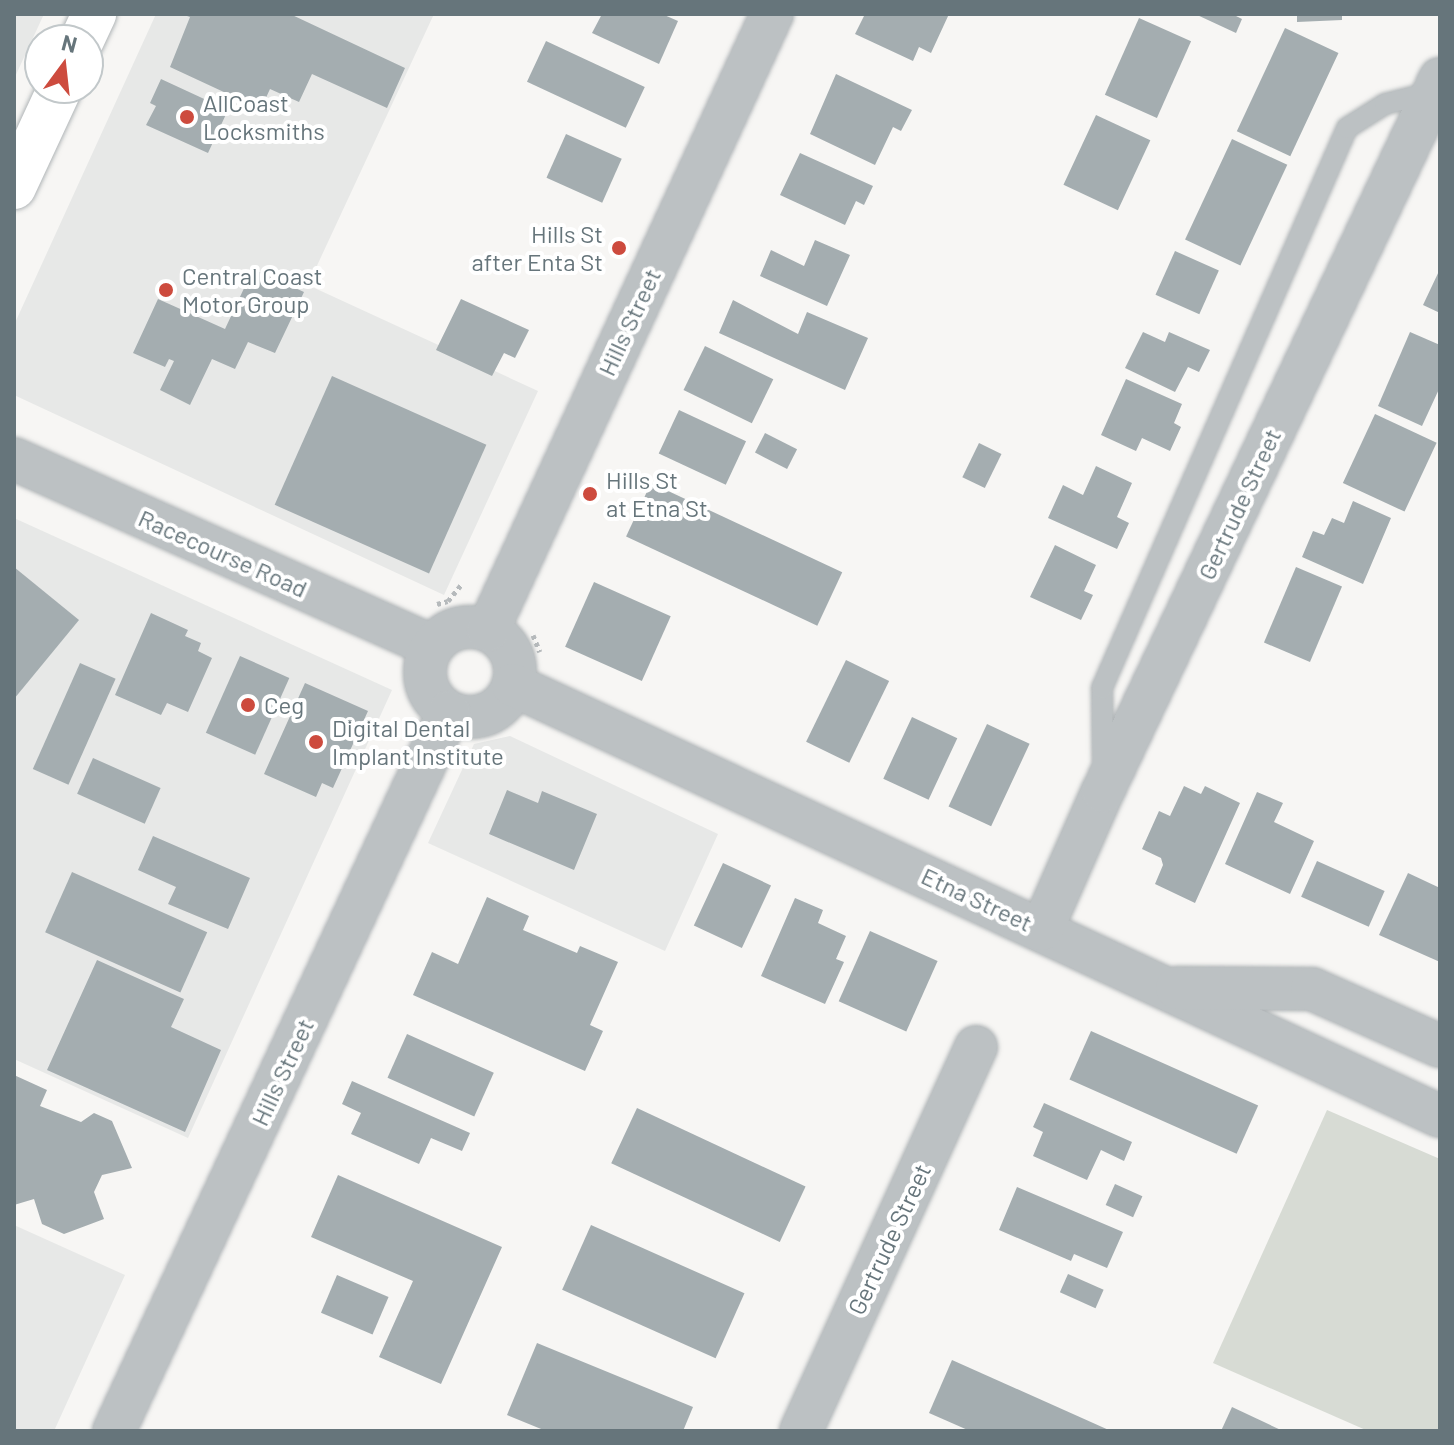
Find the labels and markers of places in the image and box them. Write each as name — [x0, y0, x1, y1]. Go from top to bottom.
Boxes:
place label: AllCoast Locksmiths — [203, 89, 325, 145]
marker: AllCoast Locksmiths — [178, 108, 196, 126]
place label: Hills St after Enta St — [472, 220, 603, 276]
marker: Hills St after Enta St — [610, 239, 628, 257]
place label: Central Coast Motor Group — [182, 262, 322, 318]
marker: Central Coast Motor Group — [157, 281, 175, 299]
place label: Hills St at Etna St — [606, 466, 708, 522]
marker: Hills St at Etna St — [581, 485, 599, 503]
place label: Ceg — [264, 691, 304, 719]
marker: Ceg — [239, 696, 257, 714]
place label: Digital Dental Implant Institute — [332, 714, 504, 770]
marker: Digital Dental Implant Institute — [307, 733, 325, 751]

